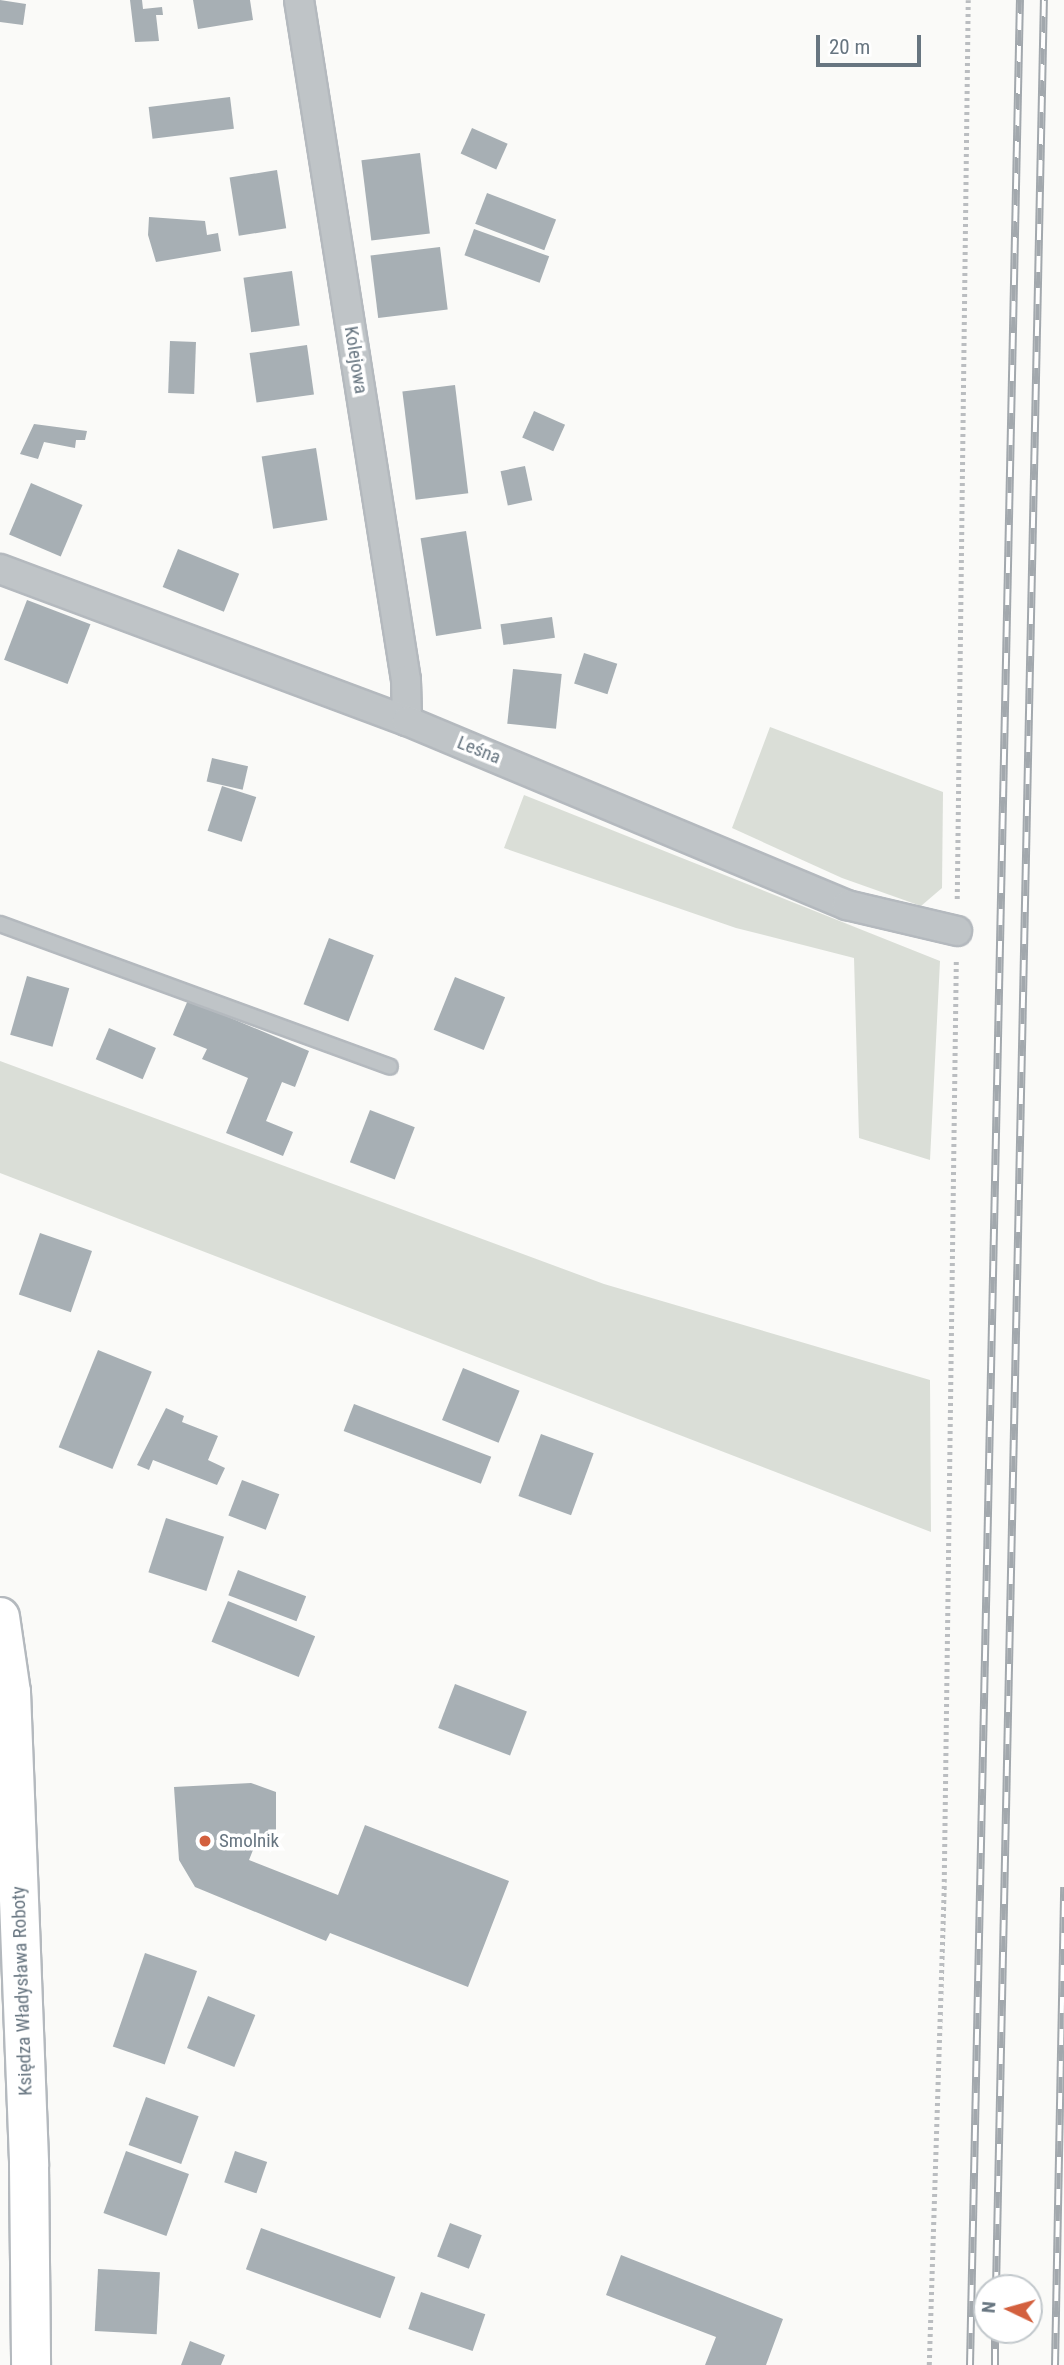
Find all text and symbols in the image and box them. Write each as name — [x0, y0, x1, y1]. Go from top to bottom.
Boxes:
scale bar — [819, 21, 924, 65]
text: 20 m — [829, 35, 870, 59]
street label: Kolejowa — [339, 325, 373, 395]
street label: Leśna — [454, 731, 504, 769]
place label: Smolnik — [219, 1830, 279, 1852]
marker: Smolnik — [197, 1833, 213, 1849]
street label: Księdza Władysława Roboty — [7, 1886, 37, 2096]
north arrow — [973, 2274, 1043, 2344]
text: N — [977, 2301, 1001, 2314]

